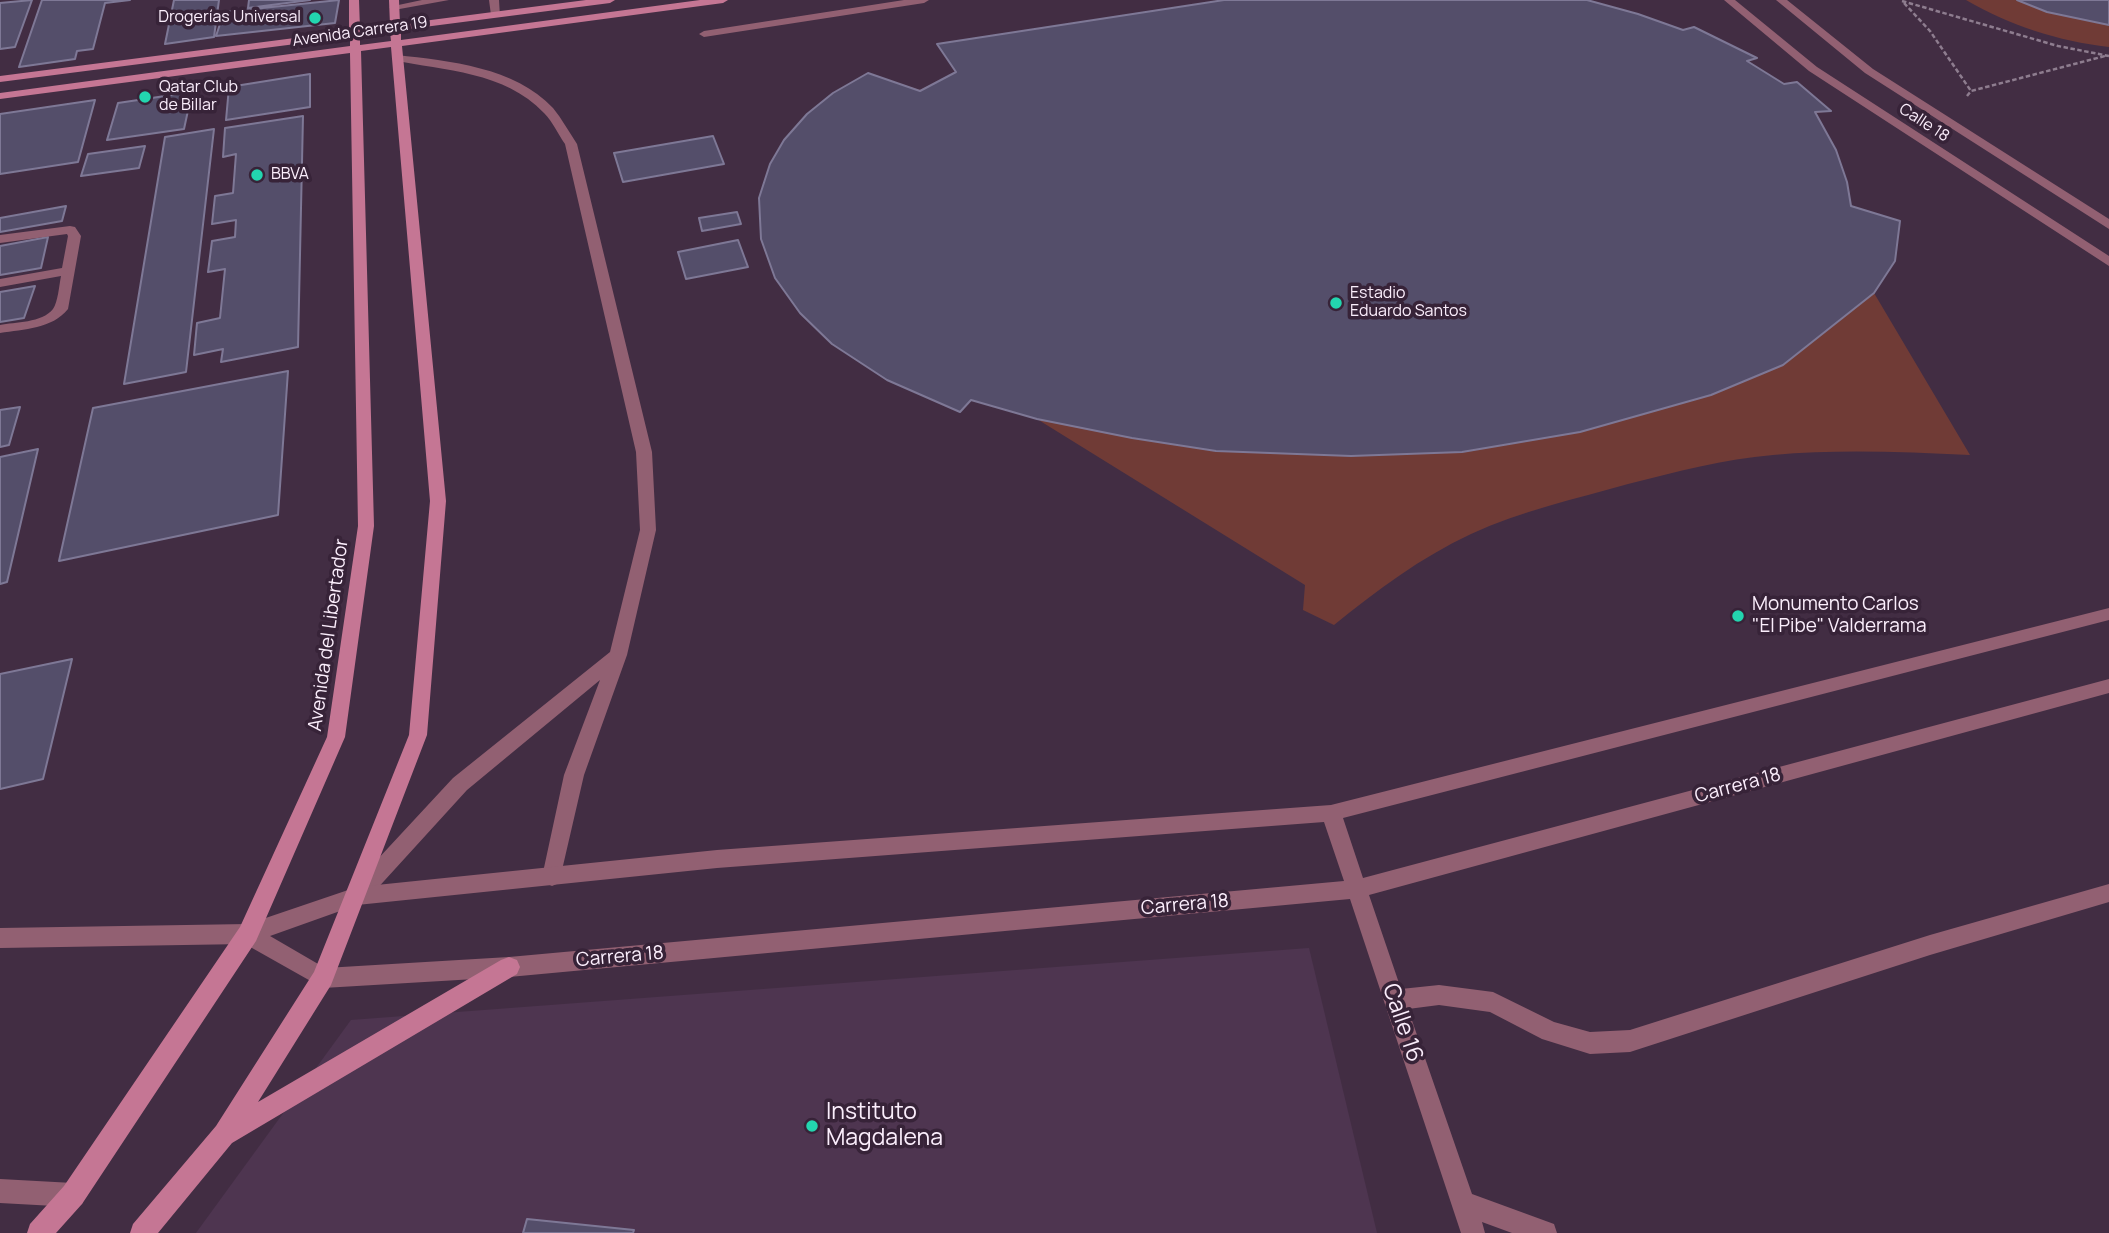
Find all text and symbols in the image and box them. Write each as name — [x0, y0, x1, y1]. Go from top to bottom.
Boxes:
place label: Drogerías Universal — [158, 8, 301, 28]
marker: Drogerías Universal — [307, 10, 323, 26]
street label: Avenida Carrera 19 — [291, 13, 429, 51]
place label: Qatar Club de Billar — [159, 78, 238, 116]
marker: Qatar Club de Billar — [137, 89, 153, 105]
street label: Calle 18 — [1895, 100, 1953, 146]
place label: BBVA — [271, 165, 309, 185]
marker: BBVA — [249, 167, 265, 183]
place label: Estadio Eduardo Santos — [1350, 284, 1467, 322]
marker: Estadio Eduardo Santos — [1328, 295, 1344, 311]
street label: Avenida del Libertador — [304, 537, 354, 733]
place label: Monumento Carlos "El Pibe" Valderrama — [1752, 594, 1927, 638]
marker: Monumento Carlos "El Pibe" Valderrama — [1730, 608, 1746, 624]
street label: Carrera 18 — [1693, 764, 1783, 808]
street label: Carrera 18 — [1140, 890, 1230, 920]
street label: Carrera 18 — [575, 942, 665, 972]
street label: Calle 16 — [1376, 980, 1428, 1066]
place label: Instituto Magdalena — [826, 1099, 943, 1153]
marker: Instituto Magdalena — [804, 1118, 820, 1134]

